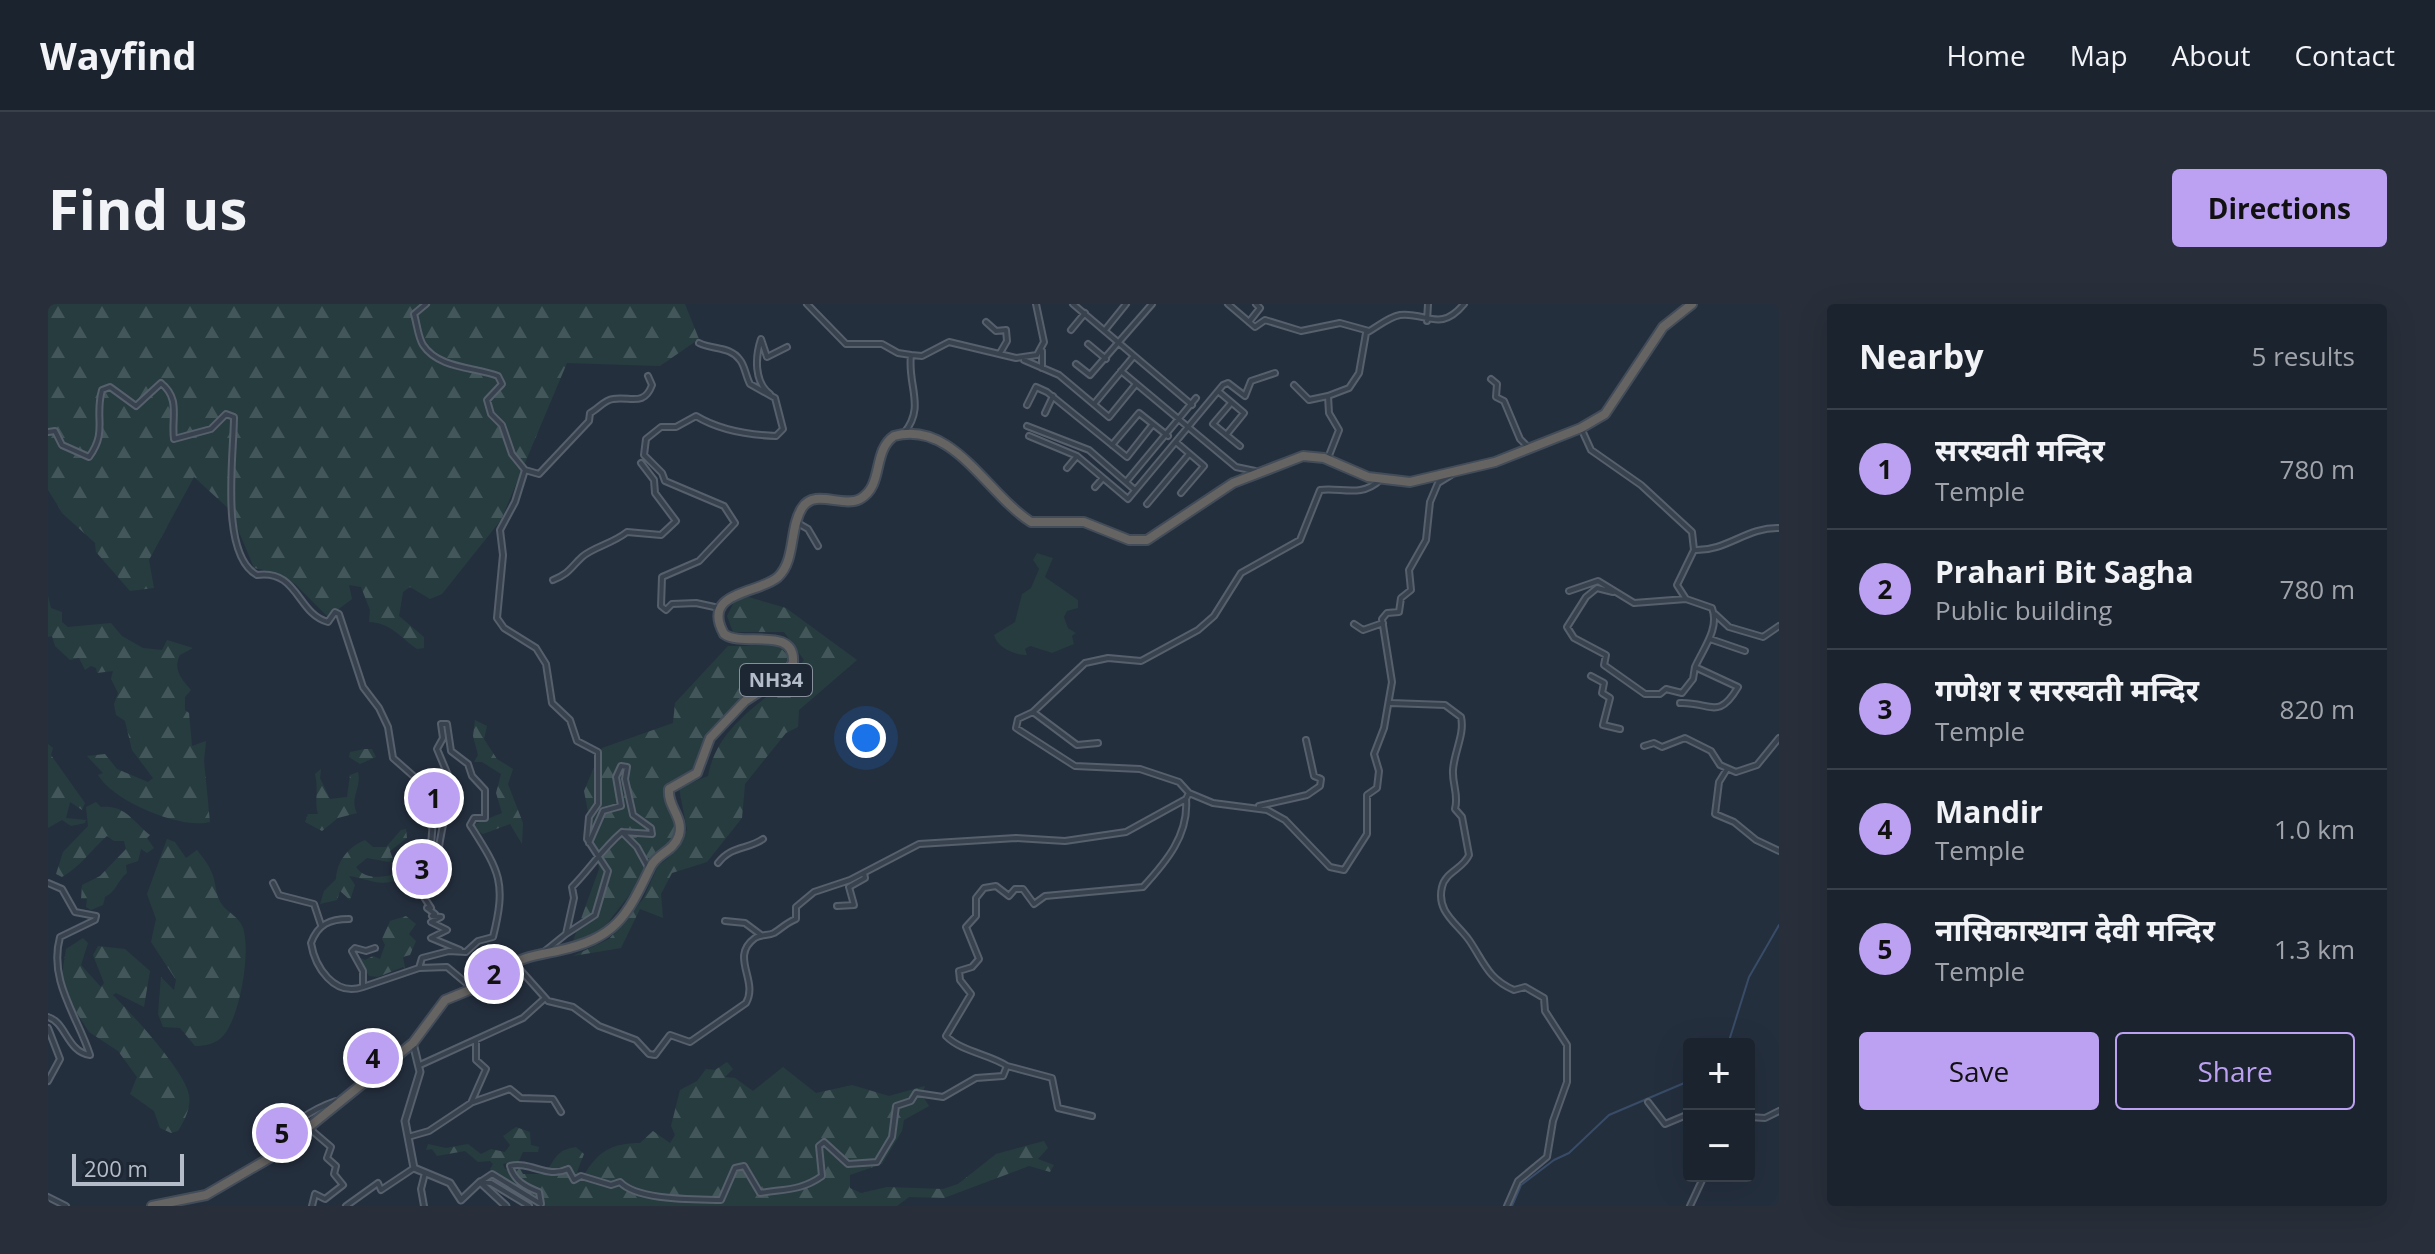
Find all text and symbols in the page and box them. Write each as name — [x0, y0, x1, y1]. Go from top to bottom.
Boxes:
text: Wayfind — [40, 29, 197, 81]
text: Home — [1947, 36, 2026, 74]
text: Map — [2070, 36, 2128, 74]
text: About — [2172, 36, 2250, 74]
text: Contact — [2294, 36, 2395, 74]
button: Directions — [2172, 169, 2387, 247]
text: Find us — [48, 170, 247, 246]
text: Nearby — [1859, 333, 1984, 379]
text: 5 results — [2252, 338, 2355, 374]
text: सरस्वती मन्दिर — [1935, 429, 2105, 470]
text: 1 — [1878, 451, 1892, 487]
text: 780 m — [2280, 451, 2355, 487]
text: Temple — [1935, 473, 2025, 509]
text: Prahari Bit Sagha — [1935, 551, 2194, 592]
text: 2 — [1878, 571, 1892, 607]
text: 780 m — [2280, 571, 2355, 607]
text: Public building — [1935, 592, 2112, 628]
road number: NH34 — [740, 664, 812, 696]
text: गणेश र सरस्वती मन्दिर — [1935, 669, 2199, 710]
text: 3 — [1878, 691, 1892, 727]
text: 820 m — [2280, 691, 2355, 727]
text: Temple — [1935, 713, 2025, 749]
your location — [846, 718, 886, 758]
pin: 1 — [408, 768, 460, 828]
text: Mandir — [1935, 791, 2043, 832]
text: 4 — [1878, 811, 1892, 847]
text: 1.0 km — [2274, 811, 2355, 847]
text: Temple — [1935, 832, 2025, 868]
pin: 3 — [396, 839, 448, 899]
text: नासिकास्थान देवी मन्दिर — [1935, 909, 2215, 950]
text: 5 — [1878, 931, 1892, 967]
text: 1.3 km — [2274, 931, 2355, 967]
pin: 2 — [468, 944, 520, 1004]
text: Temple — [1935, 953, 2025, 989]
pin: 4 — [347, 1028, 399, 1088]
button: Save — [1859, 1032, 2099, 1110]
button: Share — [2115, 1032, 2355, 1110]
map controls — [1683, 1038, 1755, 1182]
button: + — [1683, 1038, 1755, 1110]
pin: 5 — [256, 1103, 308, 1163]
button: − — [1683, 1110, 1755, 1182]
scale bar — [72, 1150, 184, 1186]
text: 200 m — [84, 1153, 148, 1183]

